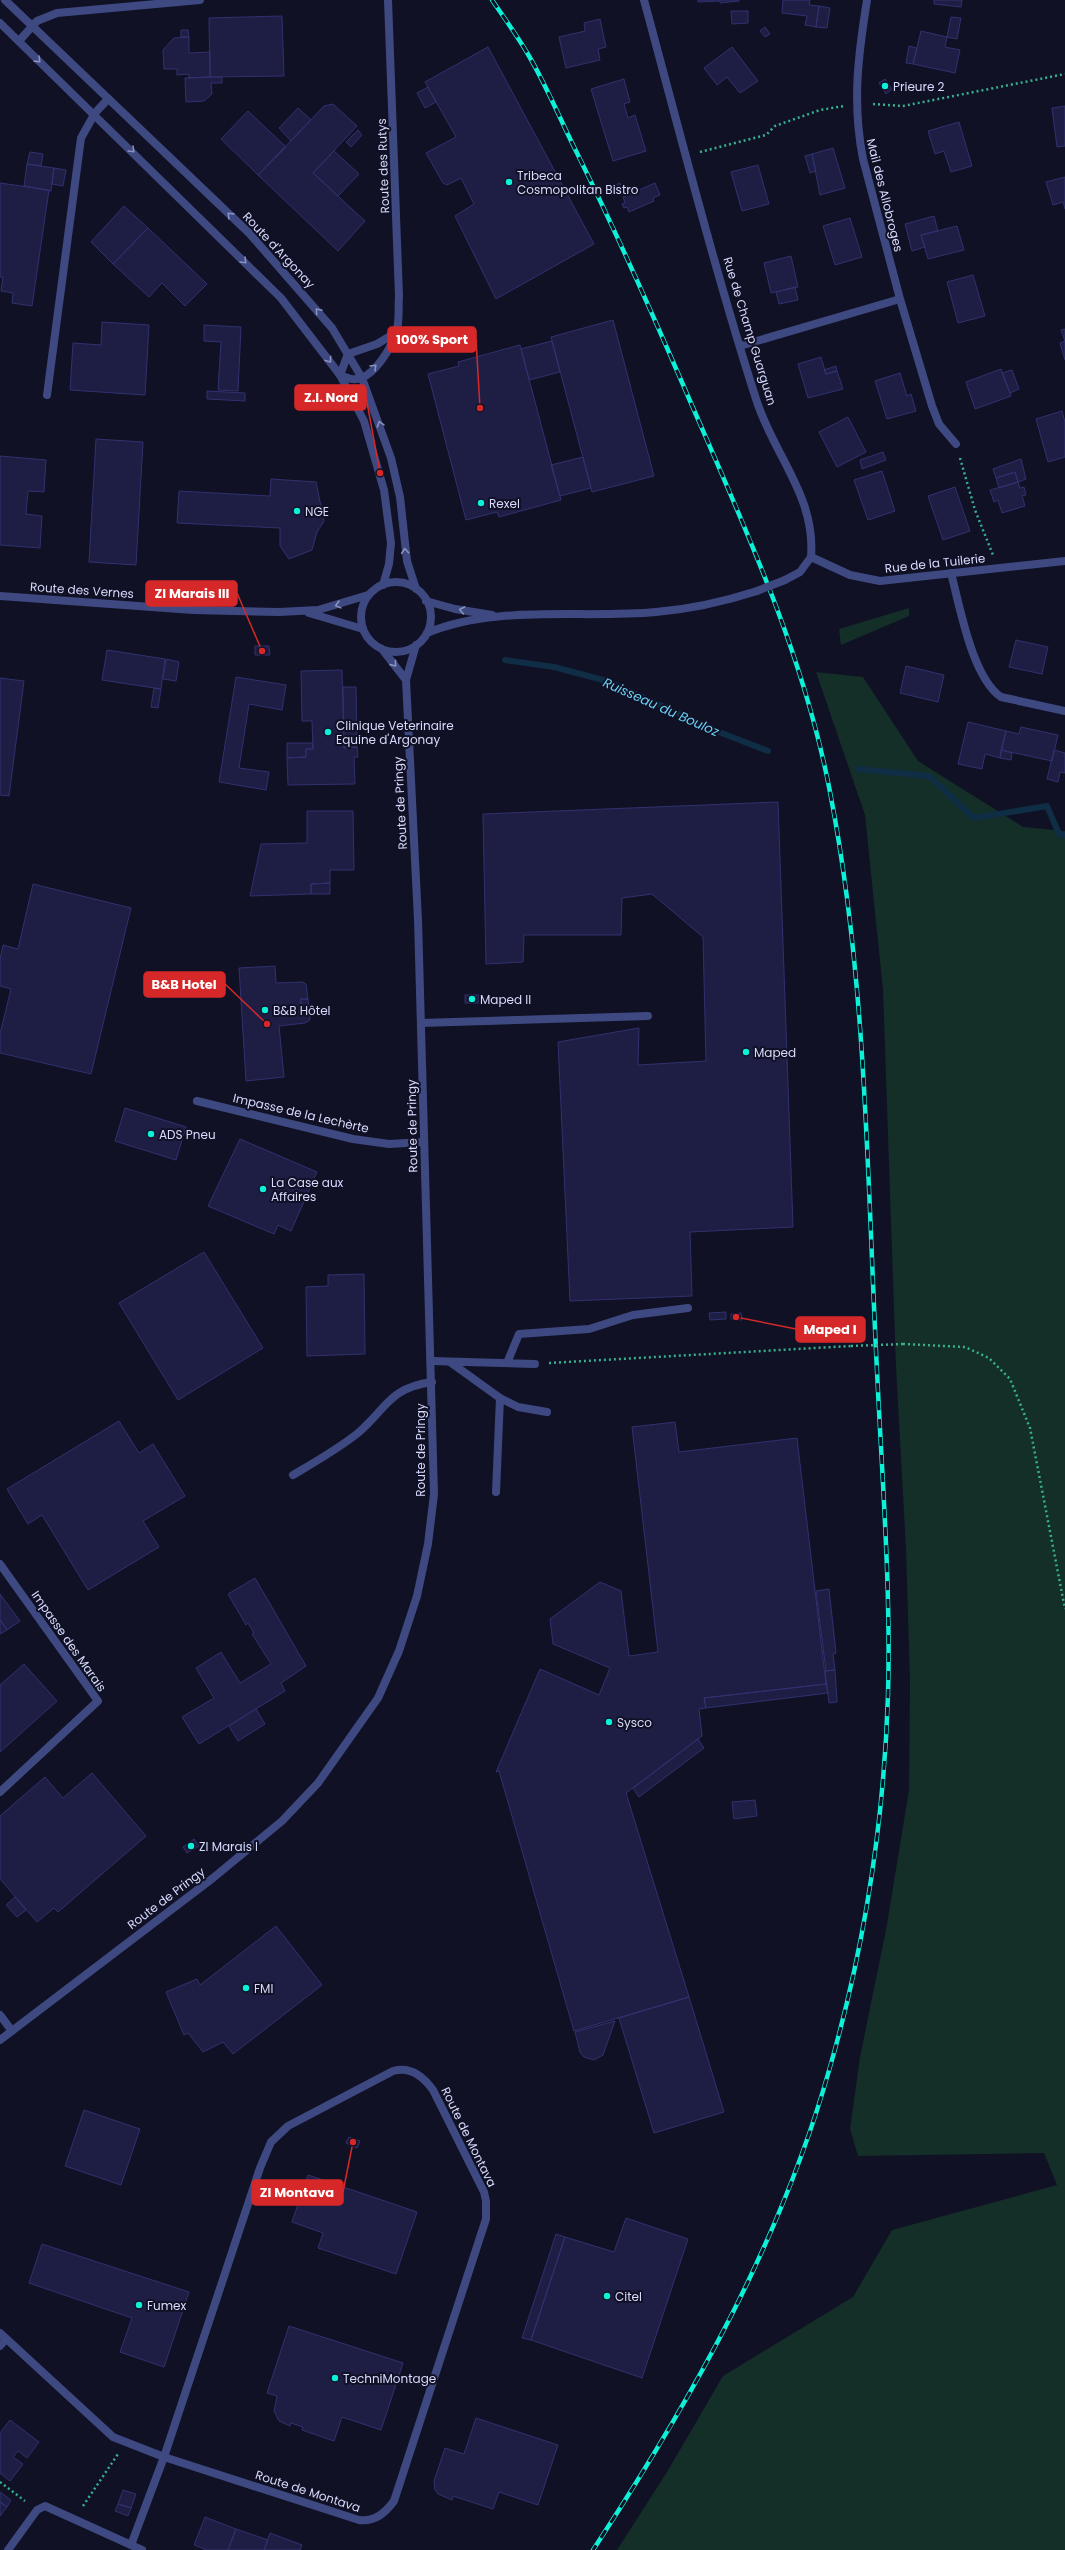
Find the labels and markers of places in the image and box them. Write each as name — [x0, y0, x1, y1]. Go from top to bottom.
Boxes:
place label: Prieure 2 — [893, 78, 945, 95]
marker: Prieure 2 — [880, 81, 890, 91]
place label: Tribeca Cosmopolitan Bistro — [517, 167, 639, 198]
marker: Tribeca Cosmopolitan Bistro — [504, 177, 514, 187]
callout: 100% Sport — [388, 327, 476, 352]
callout: Z.I. Nord — [295, 385, 366, 410]
place label: Rexel — [489, 495, 520, 512]
marker: Rexel — [476, 498, 486, 508]
place label: NGE — [305, 503, 329, 520]
marker: NGE — [292, 506, 302, 516]
callout: ZI Marais III — [146, 581, 237, 606]
place label: Clinique Veterinaire Equine d'Argonay — [336, 717, 454, 748]
marker: Clinique Veterinaire Equine d'Argonay — [323, 727, 333, 737]
callout: B&B Hotel — [144, 972, 225, 997]
place label: Maped II — [480, 991, 531, 1008]
marker: Maped II — [467, 994, 477, 1004]
place label: B&B Hôtel — [273, 1002, 331, 1019]
marker: B&B Hôtel — [260, 1005, 270, 1015]
place label: Maped — [754, 1044, 796, 1061]
marker: Maped — [741, 1047, 751, 1057]
place label: ADS Pneu — [159, 1126, 216, 1143]
marker: ADS Pneu — [146, 1129, 156, 1139]
place label: La Case aux Affaires — [271, 1174, 344, 1205]
marker: La Case aux Affaires — [258, 1184, 268, 1194]
callout: Maped I — [796, 1317, 865, 1342]
place label: Sysco — [617, 1714, 652, 1731]
marker: Sysco — [604, 1717, 614, 1727]
place label: ZI Marais I — [199, 1838, 258, 1855]
marker: ZI Marais I — [186, 1841, 196, 1851]
place label: FMI — [254, 1980, 273, 1997]
marker: FMI — [241, 1983, 251, 1993]
callout: ZI Montava — [252, 2180, 343, 2205]
place label: Citel — [615, 2288, 642, 2305]
marker: Citel — [602, 2291, 612, 2301]
place label: Fumex — [147, 2297, 187, 2314]
marker: Fumex — [134, 2300, 144, 2310]
place label: TechniMontage — [343, 2370, 436, 2387]
marker: TechniMontage — [330, 2373, 340, 2383]

